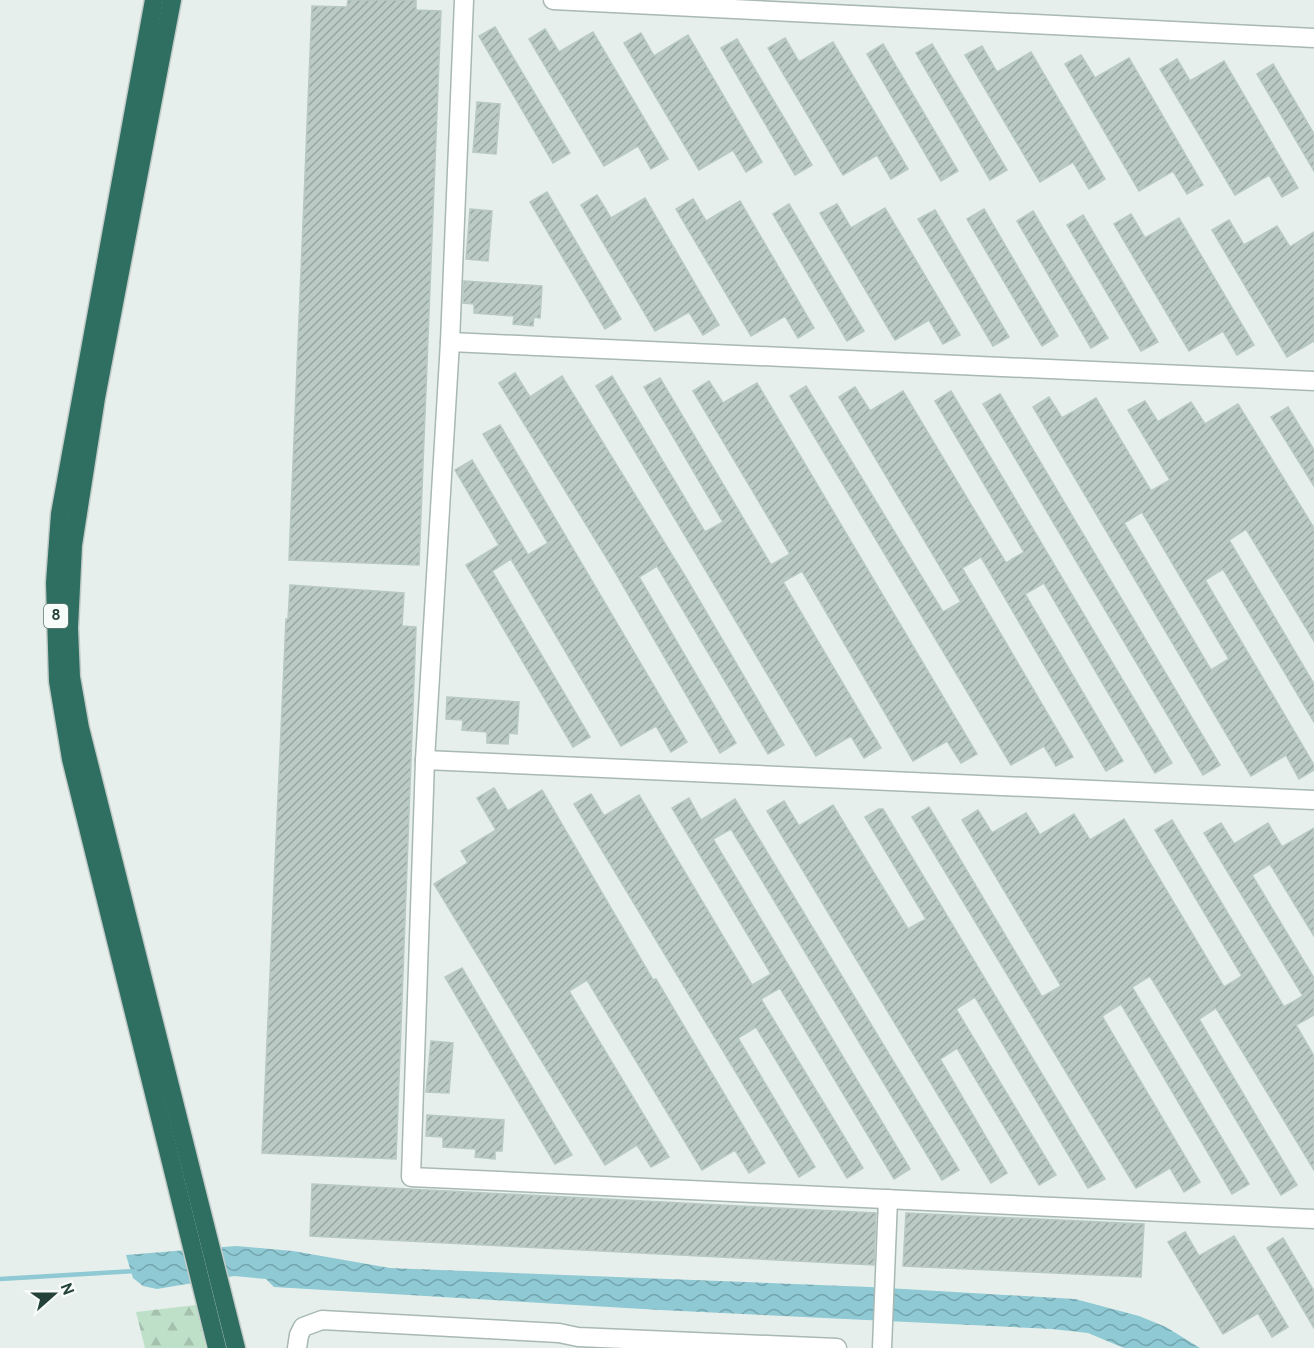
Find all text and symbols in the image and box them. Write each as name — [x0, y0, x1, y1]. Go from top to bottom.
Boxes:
road number: 8 — [44, 604, 68, 628]
north arrow — [24, 1264, 84, 1324]
text: N — [55, 1280, 78, 1298]

